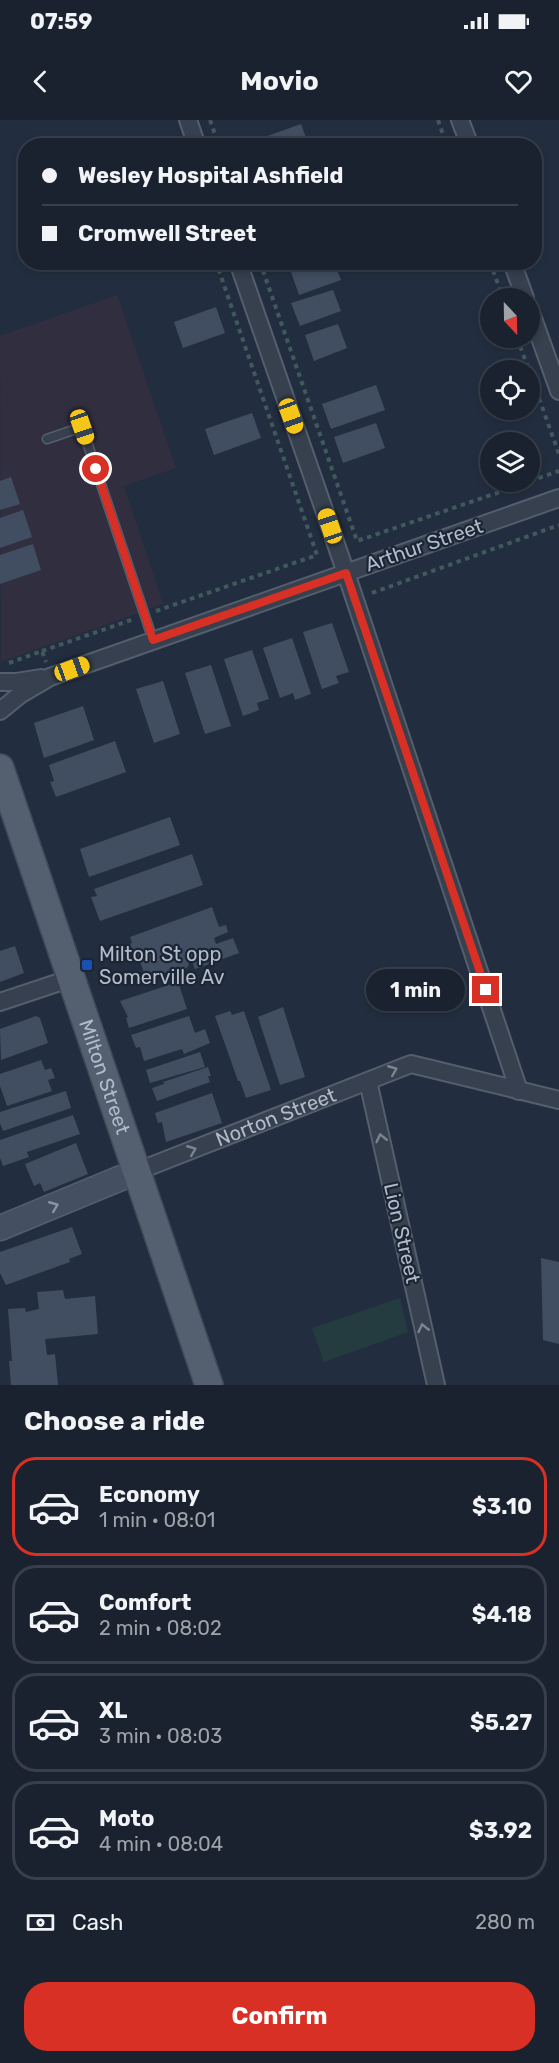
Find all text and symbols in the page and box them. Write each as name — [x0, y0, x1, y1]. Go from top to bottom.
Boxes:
text: 07:59 — [30, 8, 92, 35]
icon: back — [24, 65, 57, 98]
text: Movio — [240, 65, 319, 97]
icon: heart — [502, 65, 535, 98]
text: Wesley Hospital Ashfield — [78, 162, 343, 189]
text: Cromwell Street — [78, 220, 256, 247]
north arrow — [480, 288, 540, 348]
map controls — [480, 288, 540, 492]
button: locate — [480, 360, 540, 420]
car — [276, 396, 306, 436]
car — [68, 407, 96, 447]
button: layers — [480, 432, 540, 492]
route start — [82, 455, 109, 482]
car — [316, 506, 344, 546]
street label: Arthur Street — [362, 514, 486, 576]
car — [52, 654, 92, 684]
place label: Milton St opp Somerville Av — [99, 942, 225, 989]
marker: Milton St opp Somerville Av — [80, 958, 94, 972]
callout: 1 min — [366, 969, 465, 1011]
route end — [472, 976, 499, 1003]
text: 1 min — [390, 978, 441, 1002]
street label: Milton Street — [74, 1016, 135, 1138]
one-way arrow — [387, 1065, 398, 1077]
street label: Norton Street — [212, 1083, 340, 1151]
one-way arrow — [375, 1133, 388, 1143]
one-way arrow — [186, 1145, 197, 1157]
street label: Lion Street — [379, 1180, 425, 1286]
one-way arrow — [48, 1201, 59, 1213]
one-way arrow — [418, 1323, 431, 1333]
text: Choose a ride — [24, 1405, 205, 1437]
icon: car — [27, 1480, 81, 1534]
text: Economy — [99, 1481, 200, 1508]
text: $3.10 — [472, 1493, 532, 1520]
text: 1 min · 08:01 — [99, 1508, 215, 1532]
icon: car — [27, 1588, 81, 1642]
text: Comfort — [99, 1589, 191, 1616]
text: $4.18 — [472, 1601, 532, 1628]
text: 2 min · 08:02 — [99, 1616, 222, 1640]
icon: car — [27, 1696, 81, 1750]
text: XL — [99, 1697, 127, 1724]
text: $5.27 — [470, 1709, 532, 1736]
text: 3 min · 08:03 — [99, 1724, 222, 1748]
icon: car — [27, 1804, 81, 1858]
text: Moto — [99, 1805, 154, 1832]
text: $3.92 — [469, 1817, 532, 1844]
text: 4 min · 08:04 — [99, 1832, 223, 1856]
icon: cash — [24, 1906, 57, 1939]
text: Cash — [72, 1909, 123, 1936]
text: 280 m — [475, 1910, 535, 1934]
button: Confirm — [24, 1982, 535, 2051]

